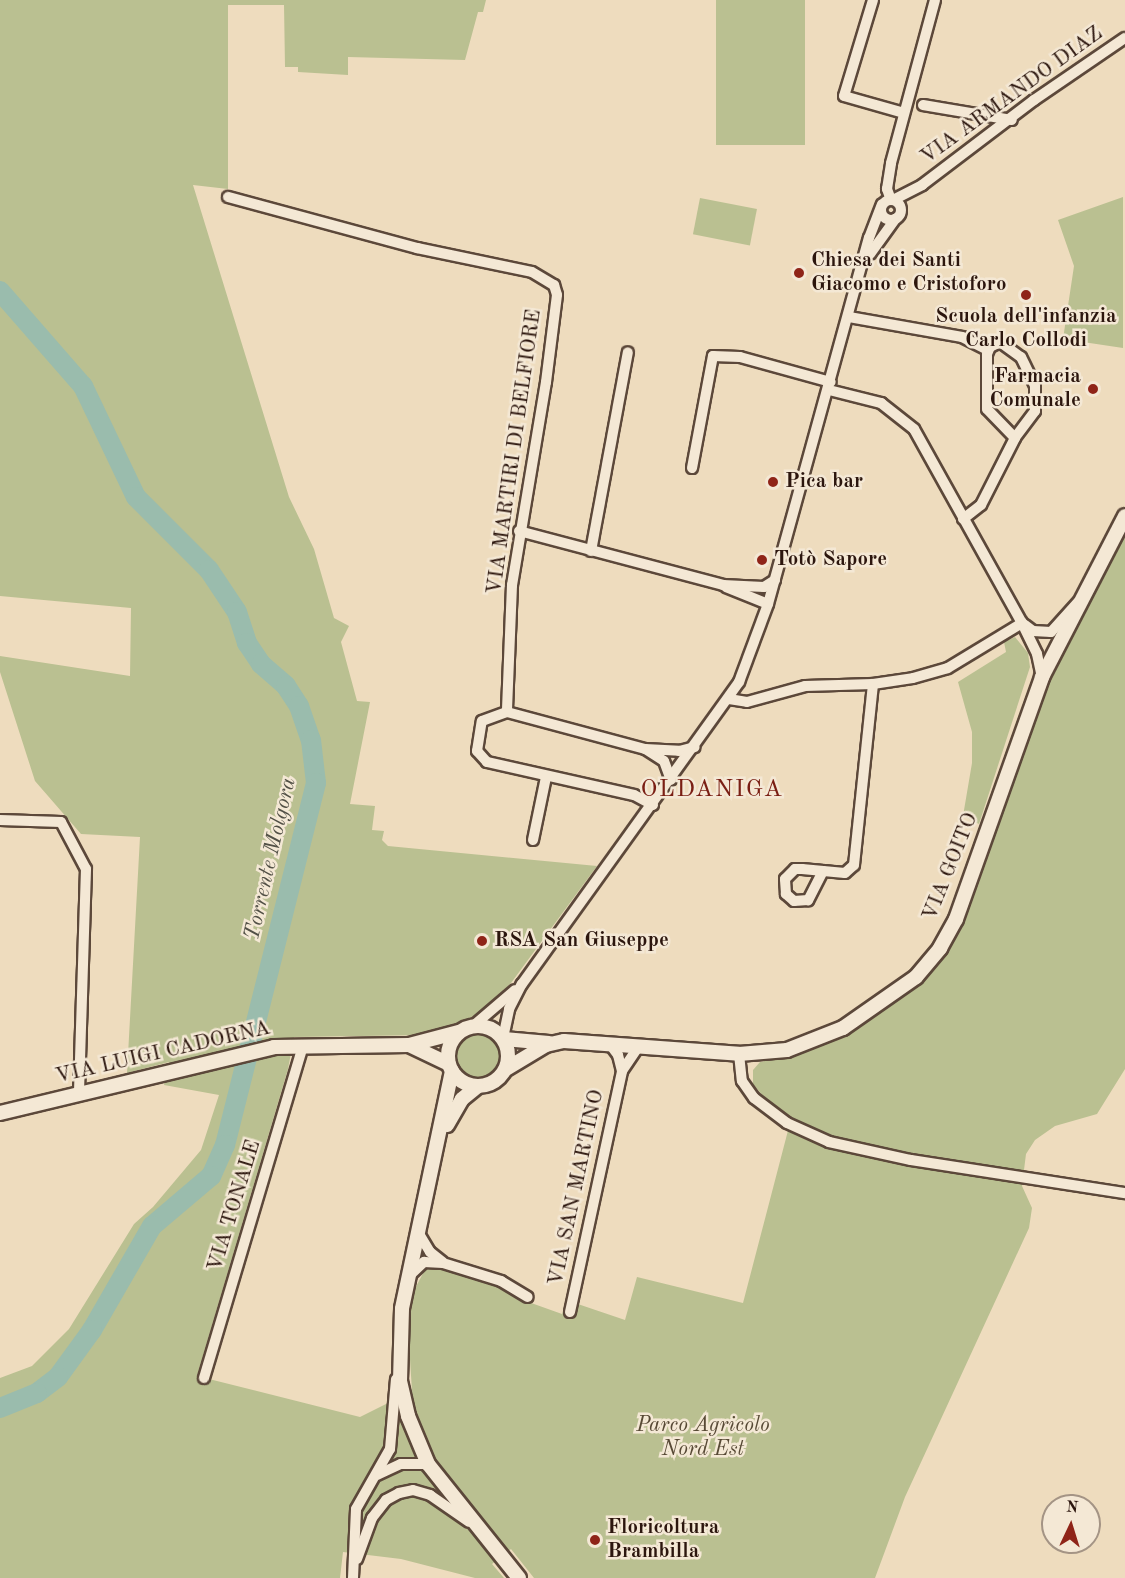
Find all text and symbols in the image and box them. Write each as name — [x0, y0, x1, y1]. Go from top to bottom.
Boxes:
street label: VIA ARMANDO DIAZ — [916, 22, 1108, 170]
place label: Chiesa dei Santi Giacomo e Cristoforo — [811, 248, 1007, 298]
marker: Chiesa dei Santi Giacomo e Cristoforo — [792, 266, 806, 280]
marker: Scuola dell'infanzia Carlo Collodi — [1019, 288, 1033, 302]
place label: Scuola dell'infanzia Carlo Collodi — [935, 304, 1117, 354]
street label: VIA MARTIRI DI BELFIORE — [482, 308, 548, 596]
place label: Farmacia Comunale — [989, 364, 1081, 414]
marker: Farmacia Comunale — [1086, 382, 1100, 396]
place label: Pica bar — [785, 469, 863, 495]
marker: Pica bar — [766, 475, 780, 489]
place label: Totò Sapore — [774, 547, 887, 573]
marker: Totò Sapore — [755, 553, 769, 567]
water label: Torrente Molgora — [239, 775, 303, 943]
district label: OLDANIGA — [640, 777, 784, 805]
street label: VIA GOITO — [918, 809, 984, 925]
place label: RSA San Giuseppe — [494, 928, 669, 954]
marker: RSA San Giuseppe — [475, 934, 489, 948]
street label: VIA LUIGI CADORNA — [53, 1016, 273, 1090]
street label: VIA SAN MARTINO — [544, 1088, 610, 1288]
street label: VIA TONALE — [203, 1137, 267, 1275]
park label: Parco Agricolo Nord Est — [636, 1413, 770, 1463]
north arrow — [1041, 1494, 1101, 1554]
text: N — [1065, 1500, 1079, 1516]
place label: Floricoltura Brambilla — [607, 1515, 719, 1565]
marker: Floricoltura Brambilla — [588, 1533, 602, 1547]

